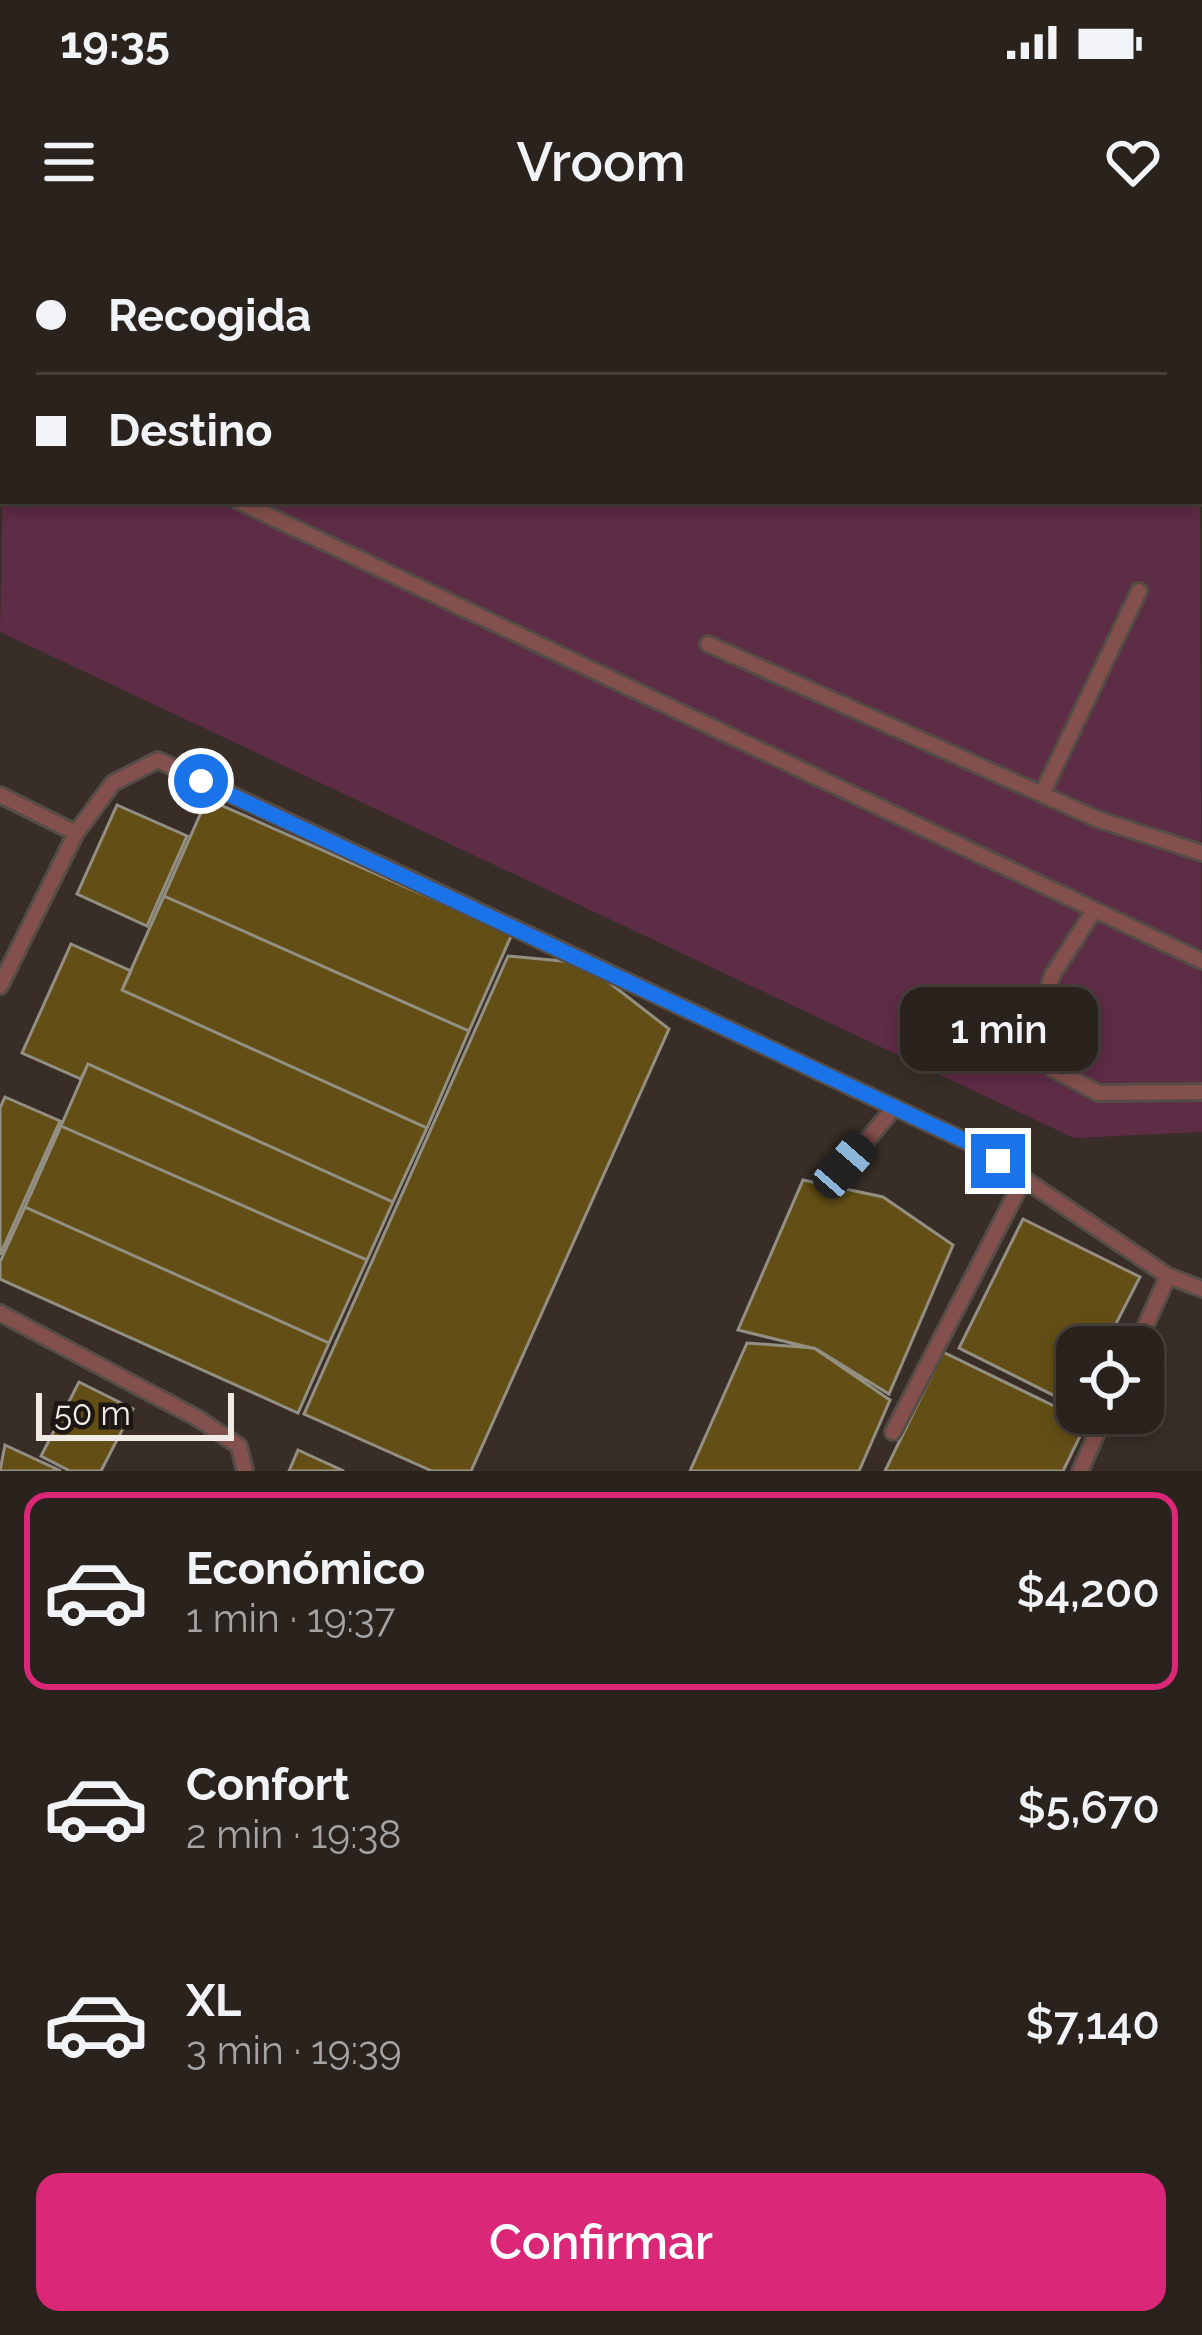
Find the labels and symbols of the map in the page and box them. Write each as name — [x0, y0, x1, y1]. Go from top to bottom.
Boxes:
route start — [174, 754, 228, 808]
callout: 1 min — [899, 987, 1097, 1071]
car — [807, 1127, 881, 1205]
route end — [971, 1134, 1025, 1188]
scale bar — [36, 1387, 234, 1440]

